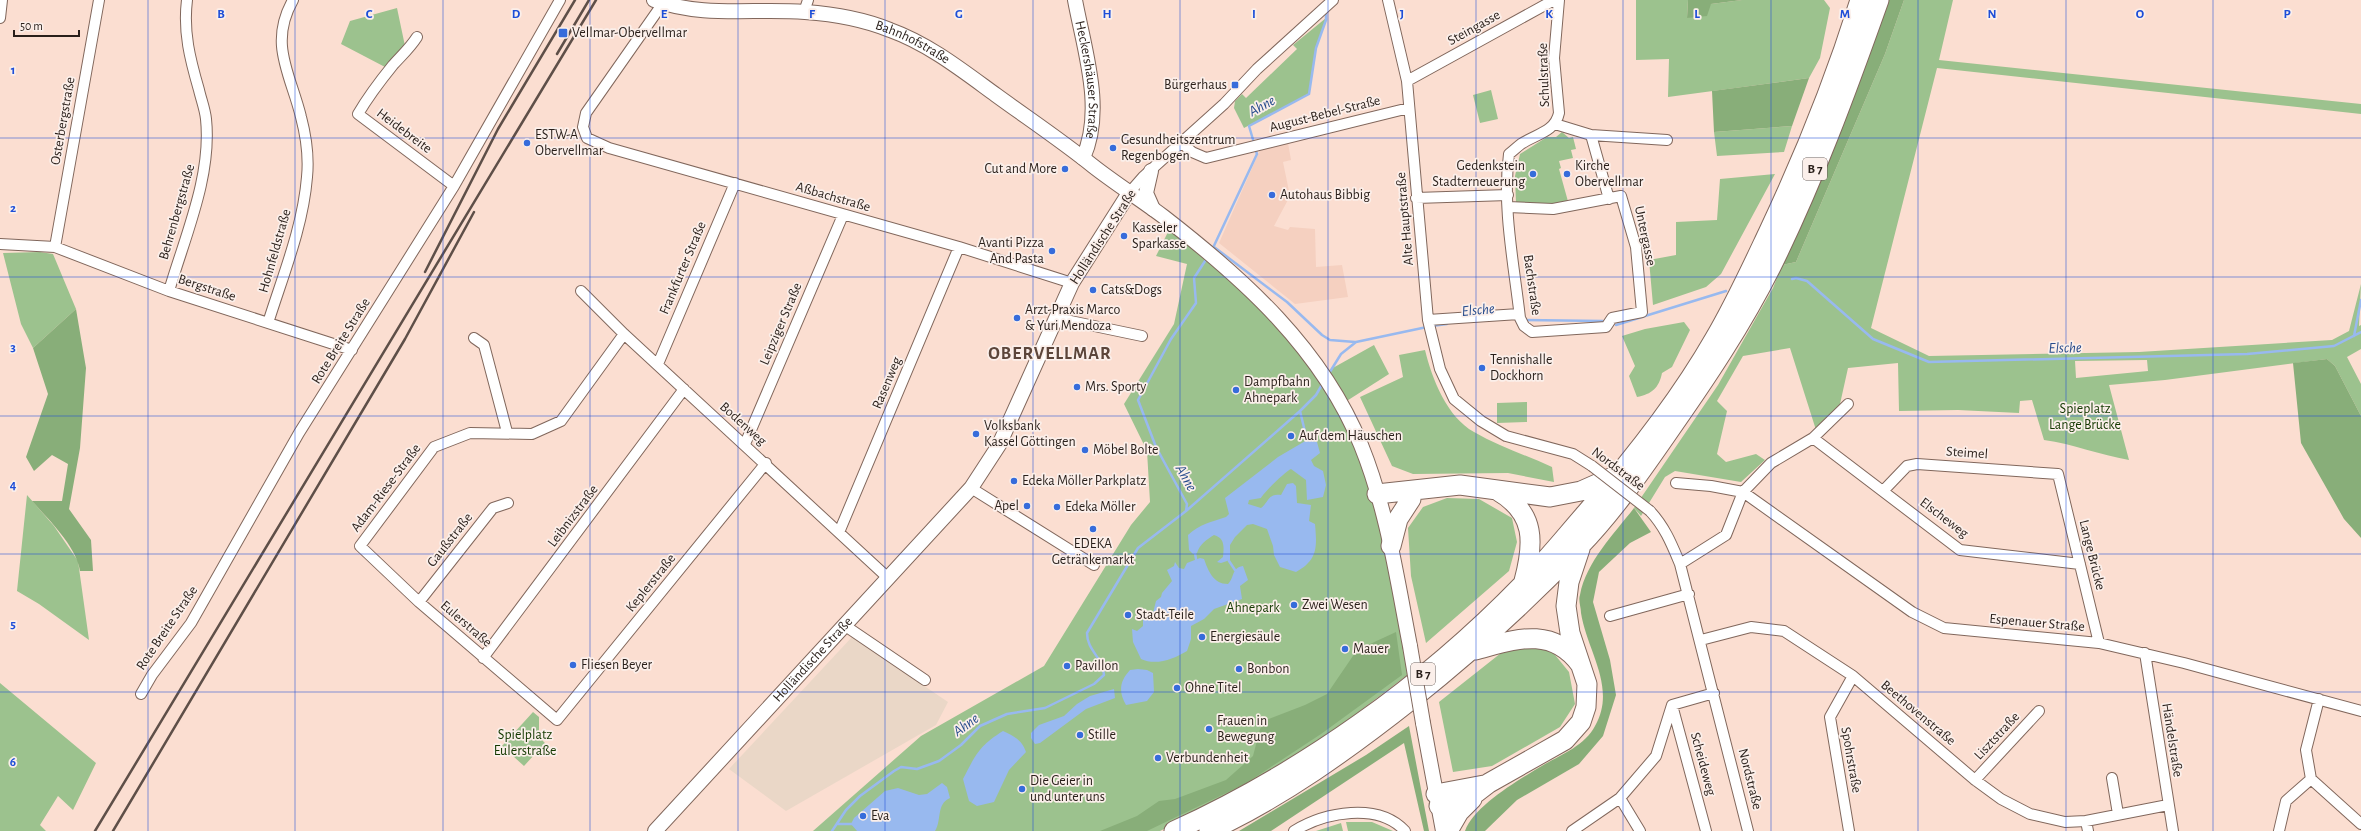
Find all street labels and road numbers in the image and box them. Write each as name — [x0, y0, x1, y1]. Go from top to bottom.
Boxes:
street label: Steingasse — [1445, 8, 1503, 48]
street label: Bahnhofstraße — [874, 18, 952, 67]
street label: Heckershäuser Straße — [1072, 19, 1100, 140]
street label: Schulstraße — [1536, 43, 1552, 107]
street label: Osterbergstraße — [48, 76, 78, 166]
street label: August-Bebel-Straße — [1268, 93, 1382, 135]
street label: Heidebreite — [374, 106, 434, 156]
road number: B 7 — [1803, 158, 1827, 180]
street label: Behrenbergstraße — [157, 163, 197, 261]
street label: Alte Hauptstraße — [1394, 172, 1416, 266]
street label: Aßbachstraße — [794, 180, 872, 214]
street label: Holländische Straße — [1067, 187, 1139, 287]
street label: Untergasse — [1632, 205, 1658, 267]
street label: Hohnfeldstraße — [256, 208, 294, 294]
street label: Frankfurter Straße — [657, 220, 709, 316]
street label: Bachstraße — [1521, 254, 1543, 316]
street label: Bergstraße — [176, 272, 238, 304]
street label: Leipziger Straße — [757, 281, 805, 367]
street label: Rote Breite Straße — [309, 296, 373, 386]
street label: Rasenweg — [870, 355, 904, 411]
street label: Bodenweg — [717, 400, 769, 448]
street label: Adam-Riese-Straße — [348, 441, 424, 535]
street label: Nordstraße — [1589, 445, 1647, 493]
street label: Steimel — [1946, 445, 1988, 461]
street label: Leibnizstraße — [545, 482, 601, 550]
street label: Elscheweg — [1917, 495, 1971, 541]
street label: Gaußstraße — [425, 510, 475, 570]
street label: Lange Brücke — [2076, 518, 2108, 592]
street label: Keplerstraße — [624, 551, 678, 615]
street label: Rote Breite Straße — [134, 583, 200, 673]
street label: Eulerstraße — [438, 598, 494, 650]
street label: Espenauer Straße — [1989, 612, 2085, 634]
street label: Holländische Straße — [770, 614, 855, 705]
road number: B 7 — [1411, 663, 1435, 685]
street label: Beethovenstraße — [1878, 678, 1958, 748]
street label: Händelstraße — [2159, 702, 2185, 778]
street label: Lisztstraße — [1972, 710, 2022, 762]
street label: Spohrstraße — [1838, 726, 1864, 794]
street label: Scheideweg — [1688, 731, 1718, 797]
street label: Nordstraße — [1736, 747, 1764, 811]

